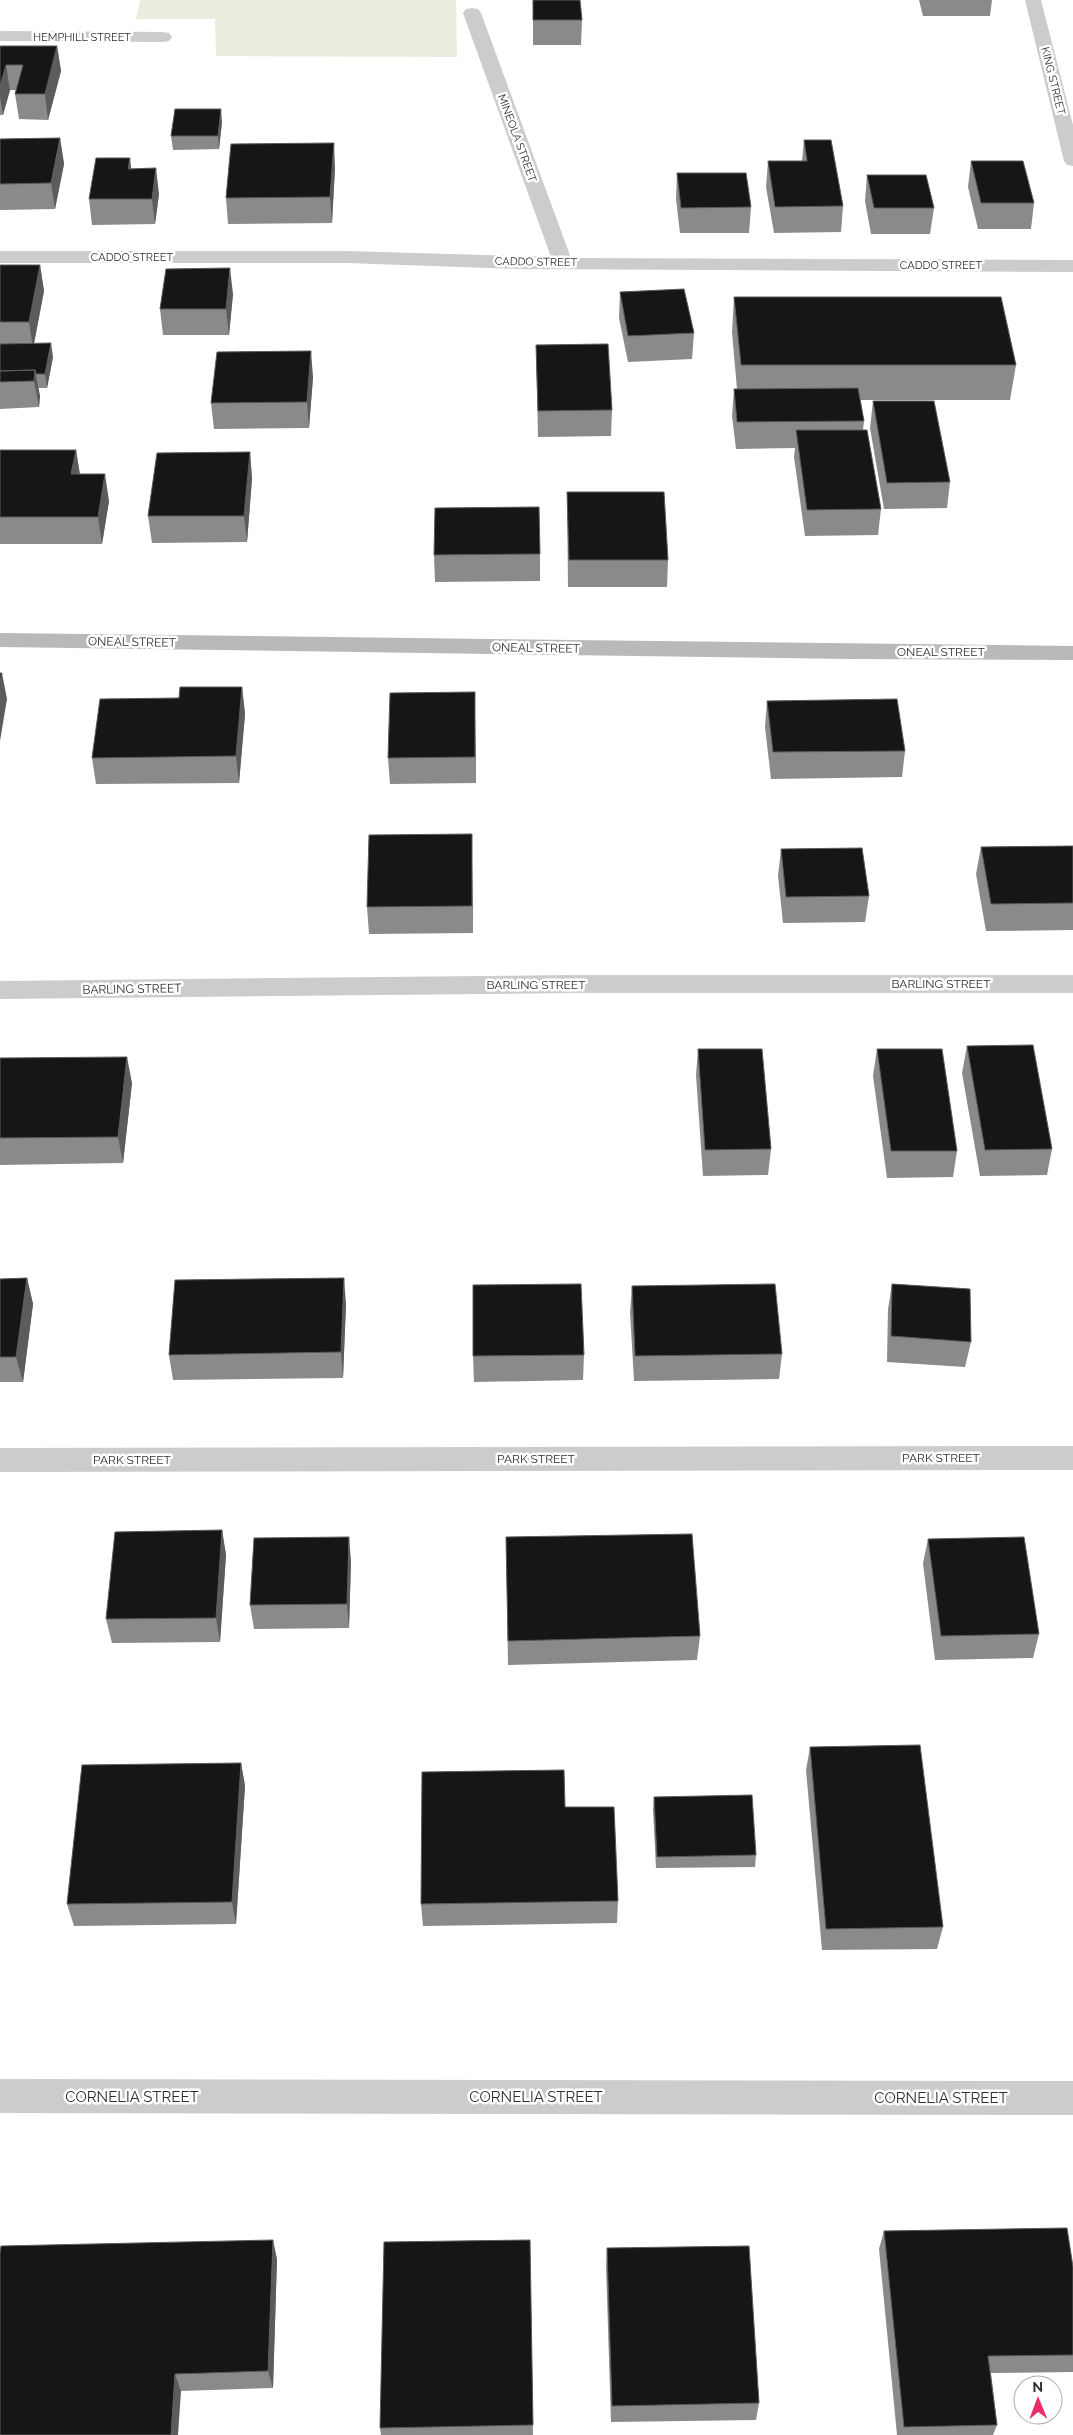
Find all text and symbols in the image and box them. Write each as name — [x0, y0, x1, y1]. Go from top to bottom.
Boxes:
street label: HEMPHILL STREET — [33, 31, 131, 44]
street label: KING STREET — [1038, 46, 1068, 117]
street label: MINEOLA STREET — [495, 92, 539, 184]
street label: CADDO STREET — [91, 251, 173, 264]
street label: CADDO STREET — [495, 255, 578, 269]
street label: CADDO STREET — [900, 259, 982, 272]
street label: ONEAL STREET — [88, 634, 177, 650]
street label: ONEAL STREET — [492, 640, 581, 656]
street label: ONEAL STREET — [897, 645, 986, 659]
street label: BARLING STREET — [891, 977, 991, 991]
street label: BARLING STREET — [486, 978, 586, 992]
street label: BARLING STREET — [82, 981, 182, 997]
street label: PARK STREET — [902, 1451, 981, 1465]
street label: PARK STREET — [497, 1452, 576, 1466]
street label: PARK STREET — [93, 1453, 172, 1467]
street label: CORNELIA STREET — [65, 2088, 199, 2106]
street label: CORNELIA STREET — [469, 2088, 603, 2106]
street label: CORNELIA STREET — [874, 2089, 1008, 2107]
north arrow — [1013, 2375, 1063, 2425]
text: N — [1032, 2379, 1043, 2395]

